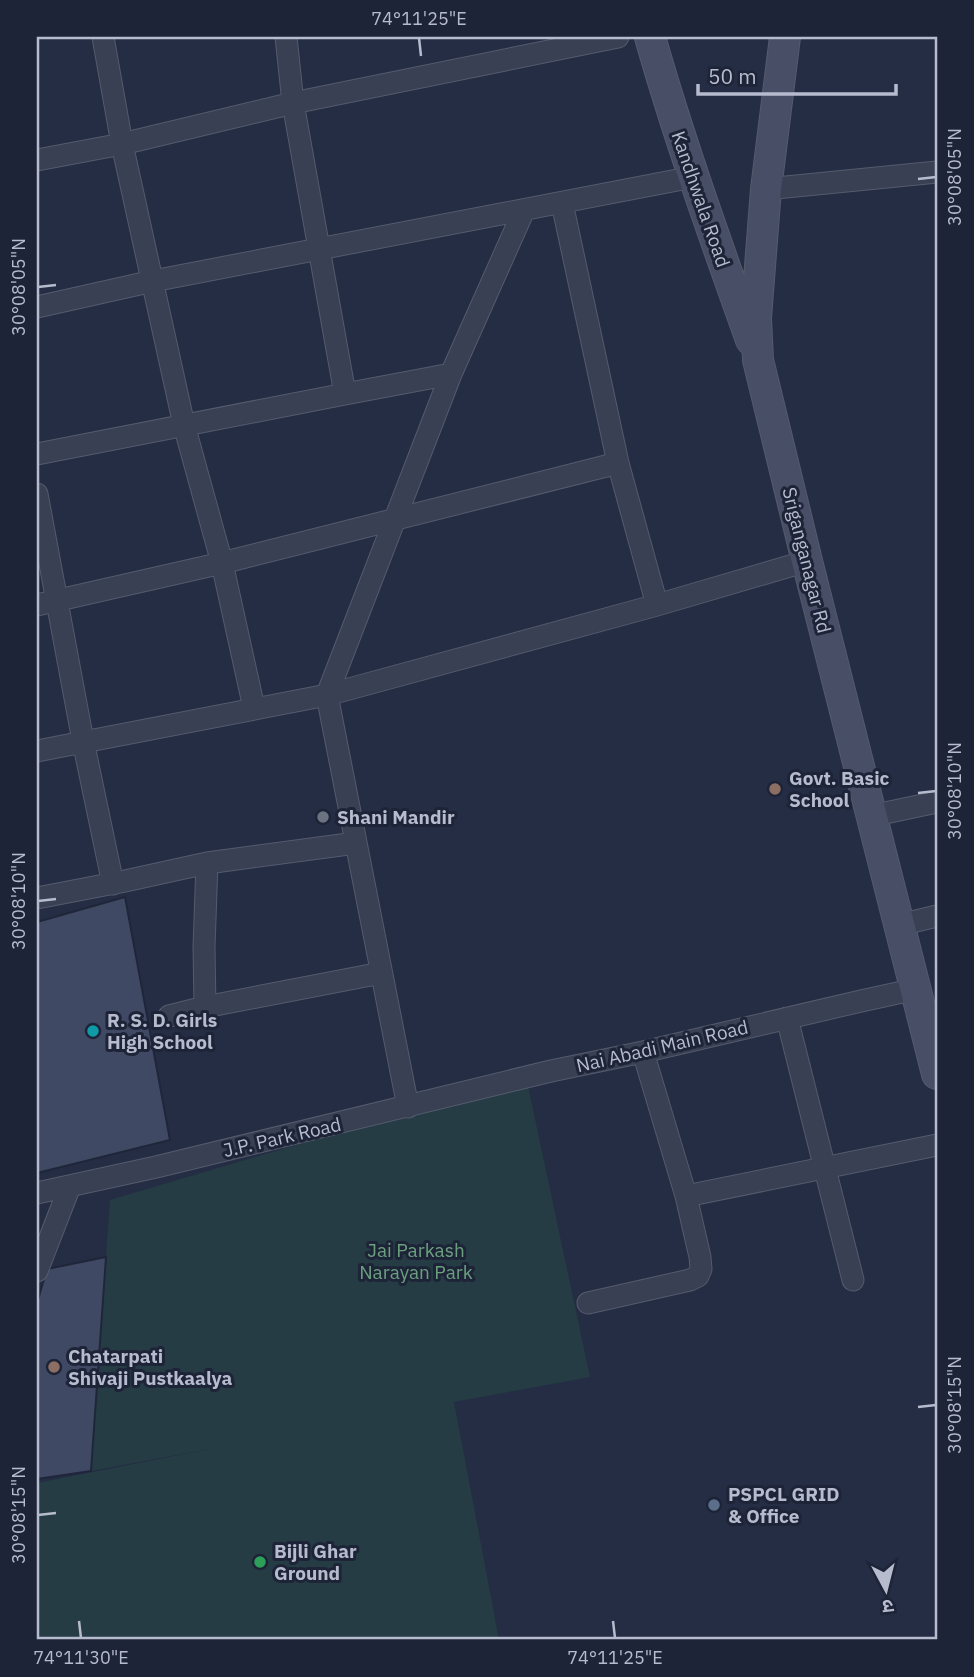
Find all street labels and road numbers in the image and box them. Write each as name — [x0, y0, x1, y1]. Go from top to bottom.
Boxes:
street label: Kandhwala Road — [666, 128, 736, 270]
street label: Sriganganagar Rd — [777, 485, 837, 635]
street label: Nai Abadi Main Road — [574, 1015, 750, 1077]
street label: J.P. Park Road — [221, 1112, 343, 1162]

